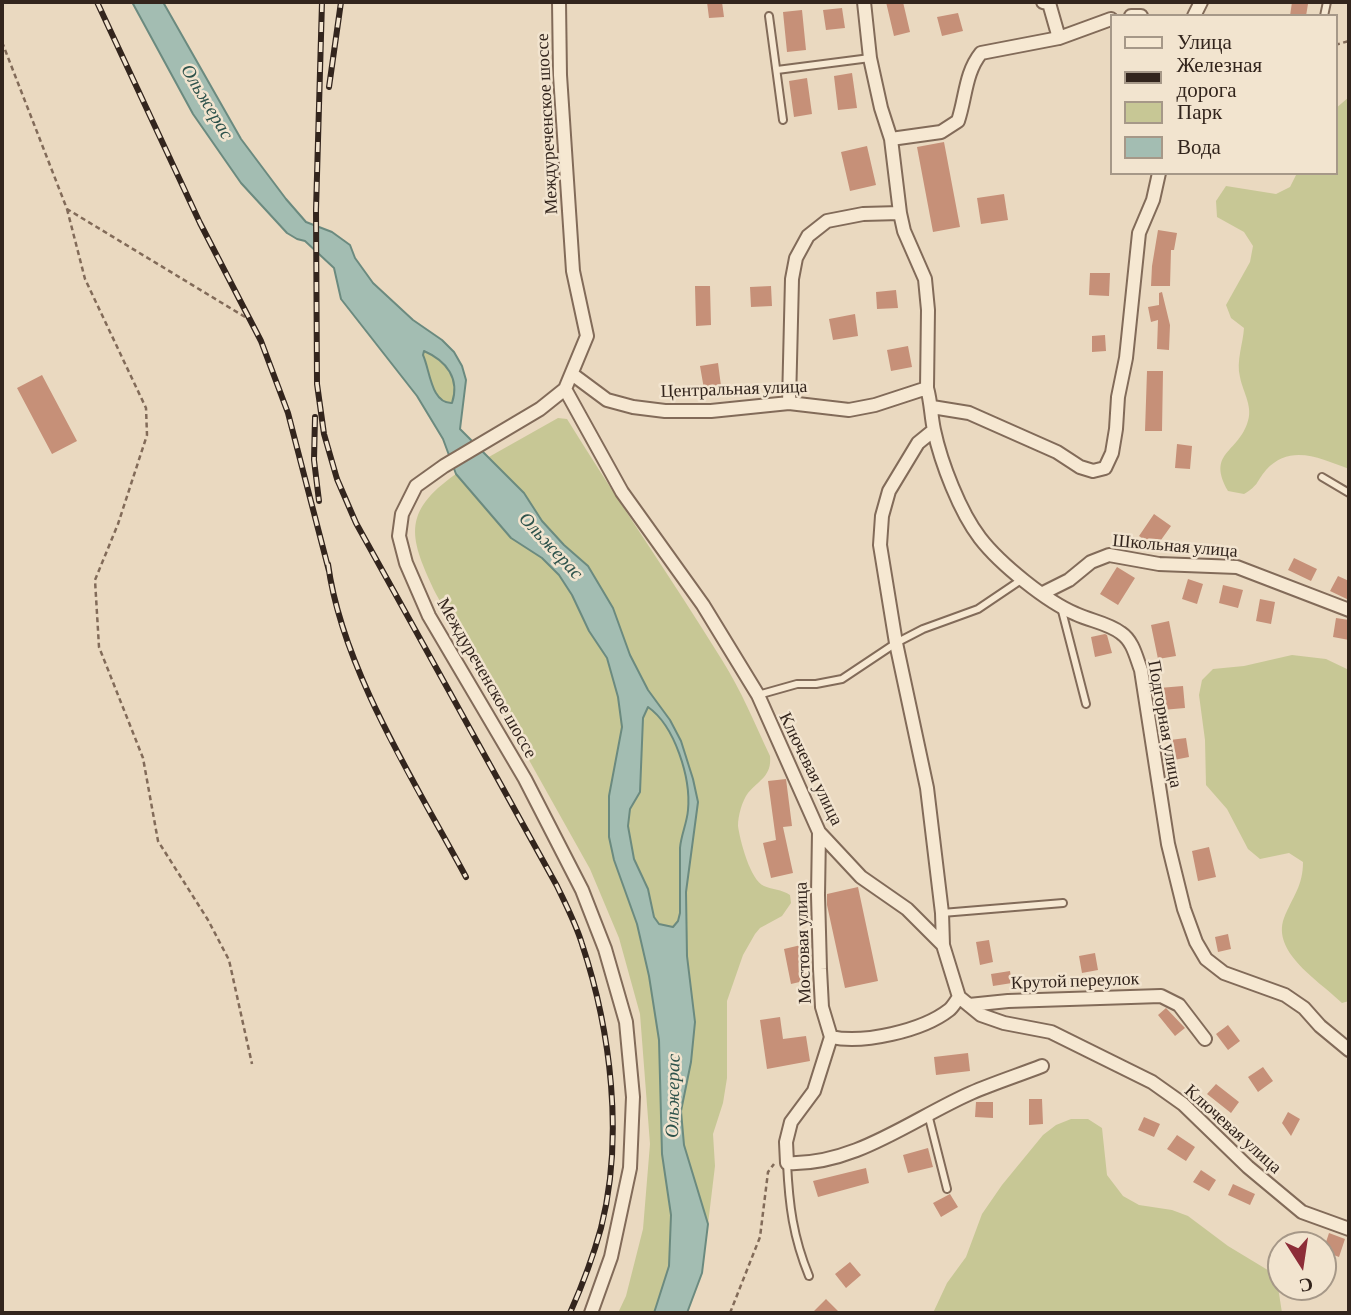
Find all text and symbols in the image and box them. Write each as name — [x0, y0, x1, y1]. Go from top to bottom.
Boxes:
legend — [1110, 14, 1337, 175]
text: Улица — [1177, 30, 1232, 54]
street label: Междуреченское шоссе — [531, 33, 563, 215]
text: Железная дорога — [1176, 53, 1262, 102]
water label: Ольжерас — [176, 60, 238, 144]
text: Парк — [1177, 100, 1222, 124]
text: Вода — [1177, 135, 1221, 159]
street label: Центральная улица — [660, 376, 808, 402]
water label: Ольжерас — [514, 508, 588, 584]
street label: Школьная улица — [1111, 530, 1239, 562]
street label: Междуреченское шоссе — [432, 594, 542, 762]
street label: Подгорная улица — [1143, 658, 1187, 790]
street label: Ключевая улица — [774, 709, 848, 829]
street label: Мостовая улица — [790, 882, 816, 1004]
street label: Крутой переулок — [1010, 968, 1140, 994]
water label: Ольжерас — [661, 1054, 685, 1138]
street label: Ключевая улица — [1180, 1080, 1286, 1178]
north arrow — [1267, 1231, 1337, 1301]
text: С — [1297, 1273, 1315, 1297]

